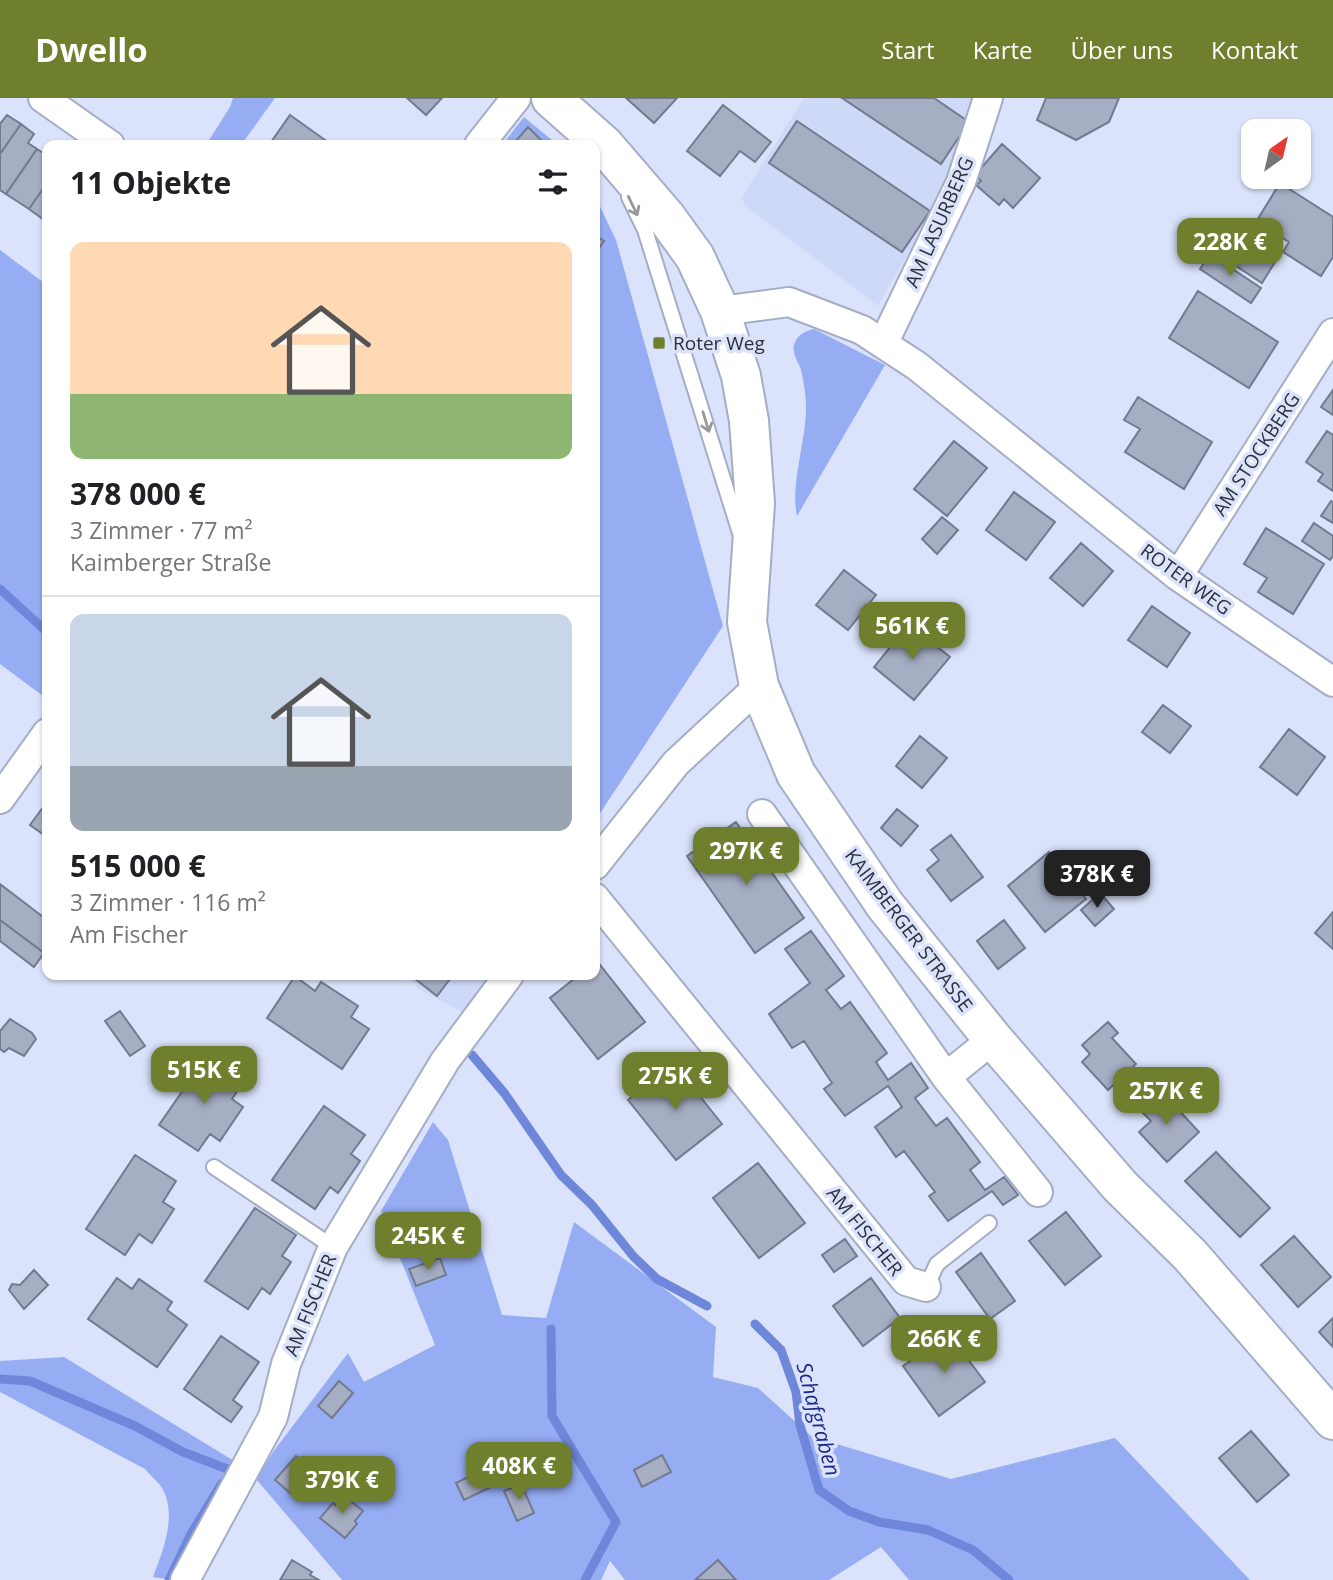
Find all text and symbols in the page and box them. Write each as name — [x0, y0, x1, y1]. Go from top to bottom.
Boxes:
text: Dwello — [35, 27, 148, 72]
text: Start — [881, 33, 935, 66]
text: Karte — [973, 33, 1033, 66]
text: Über uns — [1071, 33, 1173, 66]
text: Kontakt — [1211, 33, 1298, 66]
north arrow — [1241, 119, 1311, 189]
map controls — [1241, 119, 1311, 189]
street label: AM LASURBERG — [899, 153, 979, 291]
text: 11 Objekte — [70, 162, 231, 203]
icon: filters — [534, 163, 572, 201]
one-way arrow — [627, 195, 641, 216]
pin: 228K € — [1173, 218, 1287, 278]
text: 228K € — [1193, 225, 1267, 257]
icon: home — [258, 287, 384, 413]
place label: Roter Weg — [673, 330, 765, 356]
marker: Roter Weg — [651, 335, 667, 351]
street label: AM STOCKBERG — [1207, 388, 1305, 520]
one-way arrow — [700, 411, 713, 433]
text: 378 000 € — [70, 473, 206, 514]
text: 3 Zimmer · 77 m² — [70, 514, 253, 546]
street label: ROTER WEG — [1135, 537, 1237, 621]
text: Kaimberger Straße — [70, 546, 271, 578]
pin: 561K € — [855, 602, 969, 662]
text: 561K € — [875, 609, 949, 641]
icon: home — [258, 659, 384, 785]
pin: 297K € — [689, 828, 803, 887]
text: 297K € — [709, 834, 783, 866]
street label: KAIMBERGER STRASSE — [839, 843, 979, 1017]
text: 515 000 € — [70, 845, 206, 886]
pin: 378K € — [1040, 850, 1154, 910]
text: 378K € — [1060, 857, 1134, 889]
text: 3 Zimmer · 116 m² — [70, 886, 266, 918]
text: Am Fischer — [70, 918, 188, 950]
pin: 515K € — [147, 1046, 261, 1106]
pin: 275K € — [618, 1052, 732, 1112]
text: 515K € — [167, 1053, 241, 1085]
text: 275K € — [638, 1059, 712, 1091]
pin: 257K € — [1109, 1068, 1223, 1127]
text: 257K € — [1129, 1074, 1203, 1106]
street label: AM FISCHER — [821, 1181, 909, 1281]
pin: 245K € — [371, 1212, 485, 1272]
text: 245K € — [391, 1219, 465, 1251]
street label: AM FISCHER — [278, 1250, 342, 1360]
pin: 266K € — [887, 1316, 1001, 1375]
text: 266K € — [907, 1322, 981, 1354]
water label: Schafgraben — [790, 1359, 848, 1479]
pin: 408K € — [462, 1442, 576, 1502]
text: 408K € — [482, 1449, 556, 1481]
pin: 379K € — [285, 1456, 399, 1516]
text: 379K € — [305, 1463, 379, 1495]

